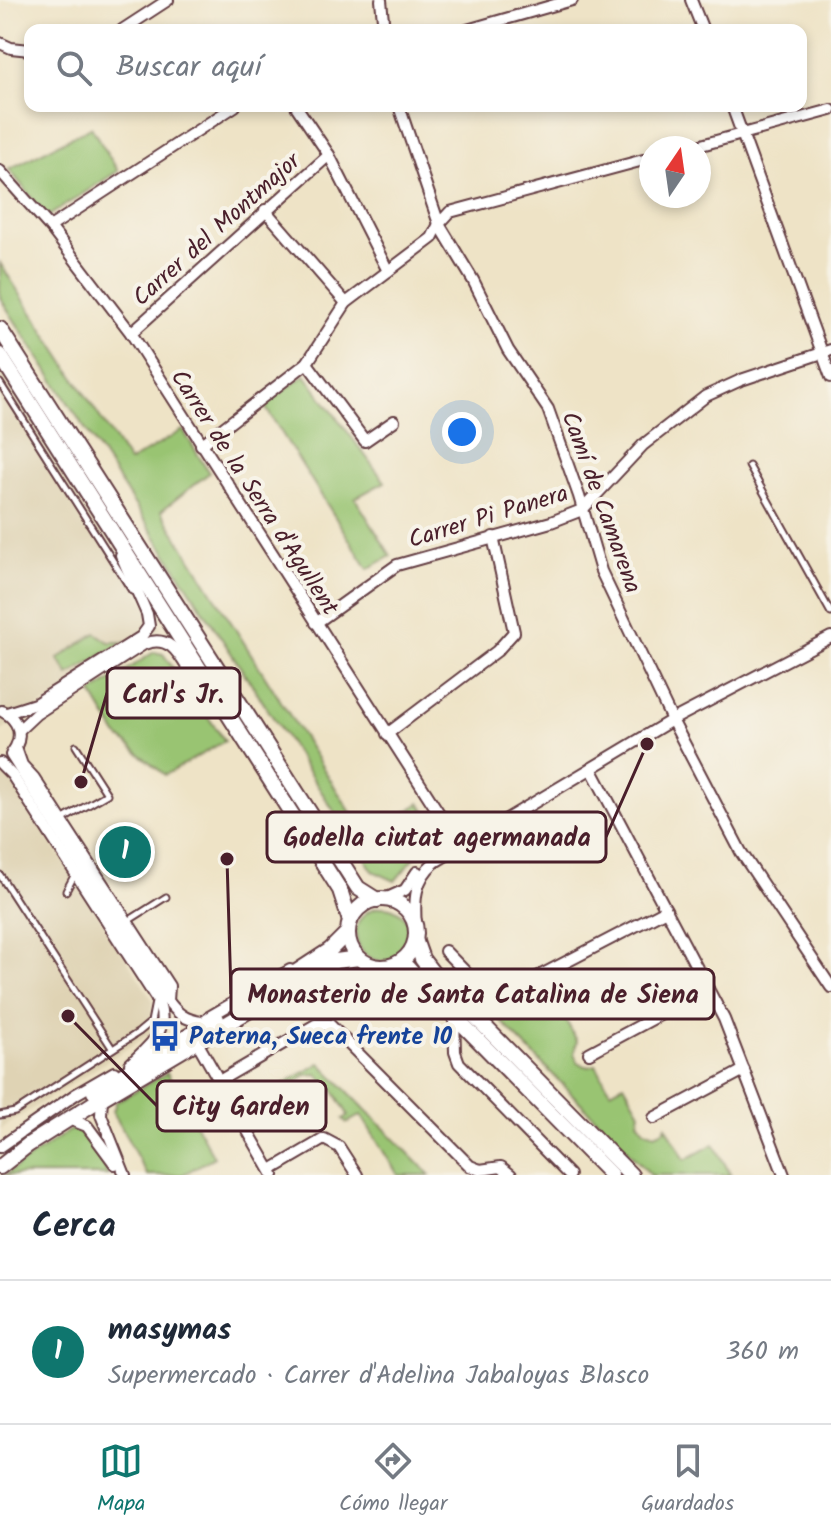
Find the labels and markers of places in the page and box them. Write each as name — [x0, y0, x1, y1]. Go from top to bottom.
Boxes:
callout: Carl's Jr. — [107, 668, 240, 718]
callout: Godella ciutat agermanada — [267, 812, 606, 862]
pin: 1 — [99, 822, 151, 882]
callout: Monasterio de Santa Catalina de Siena — [231, 969, 714, 1019]
place label: Paterna, Sueca frente 10 — [189, 1018, 453, 1057]
bus stop icon: Paterna, Sueca frente 10 — [148, 1019, 182, 1053]
callout: City Garden — [157, 1081, 326, 1131]

